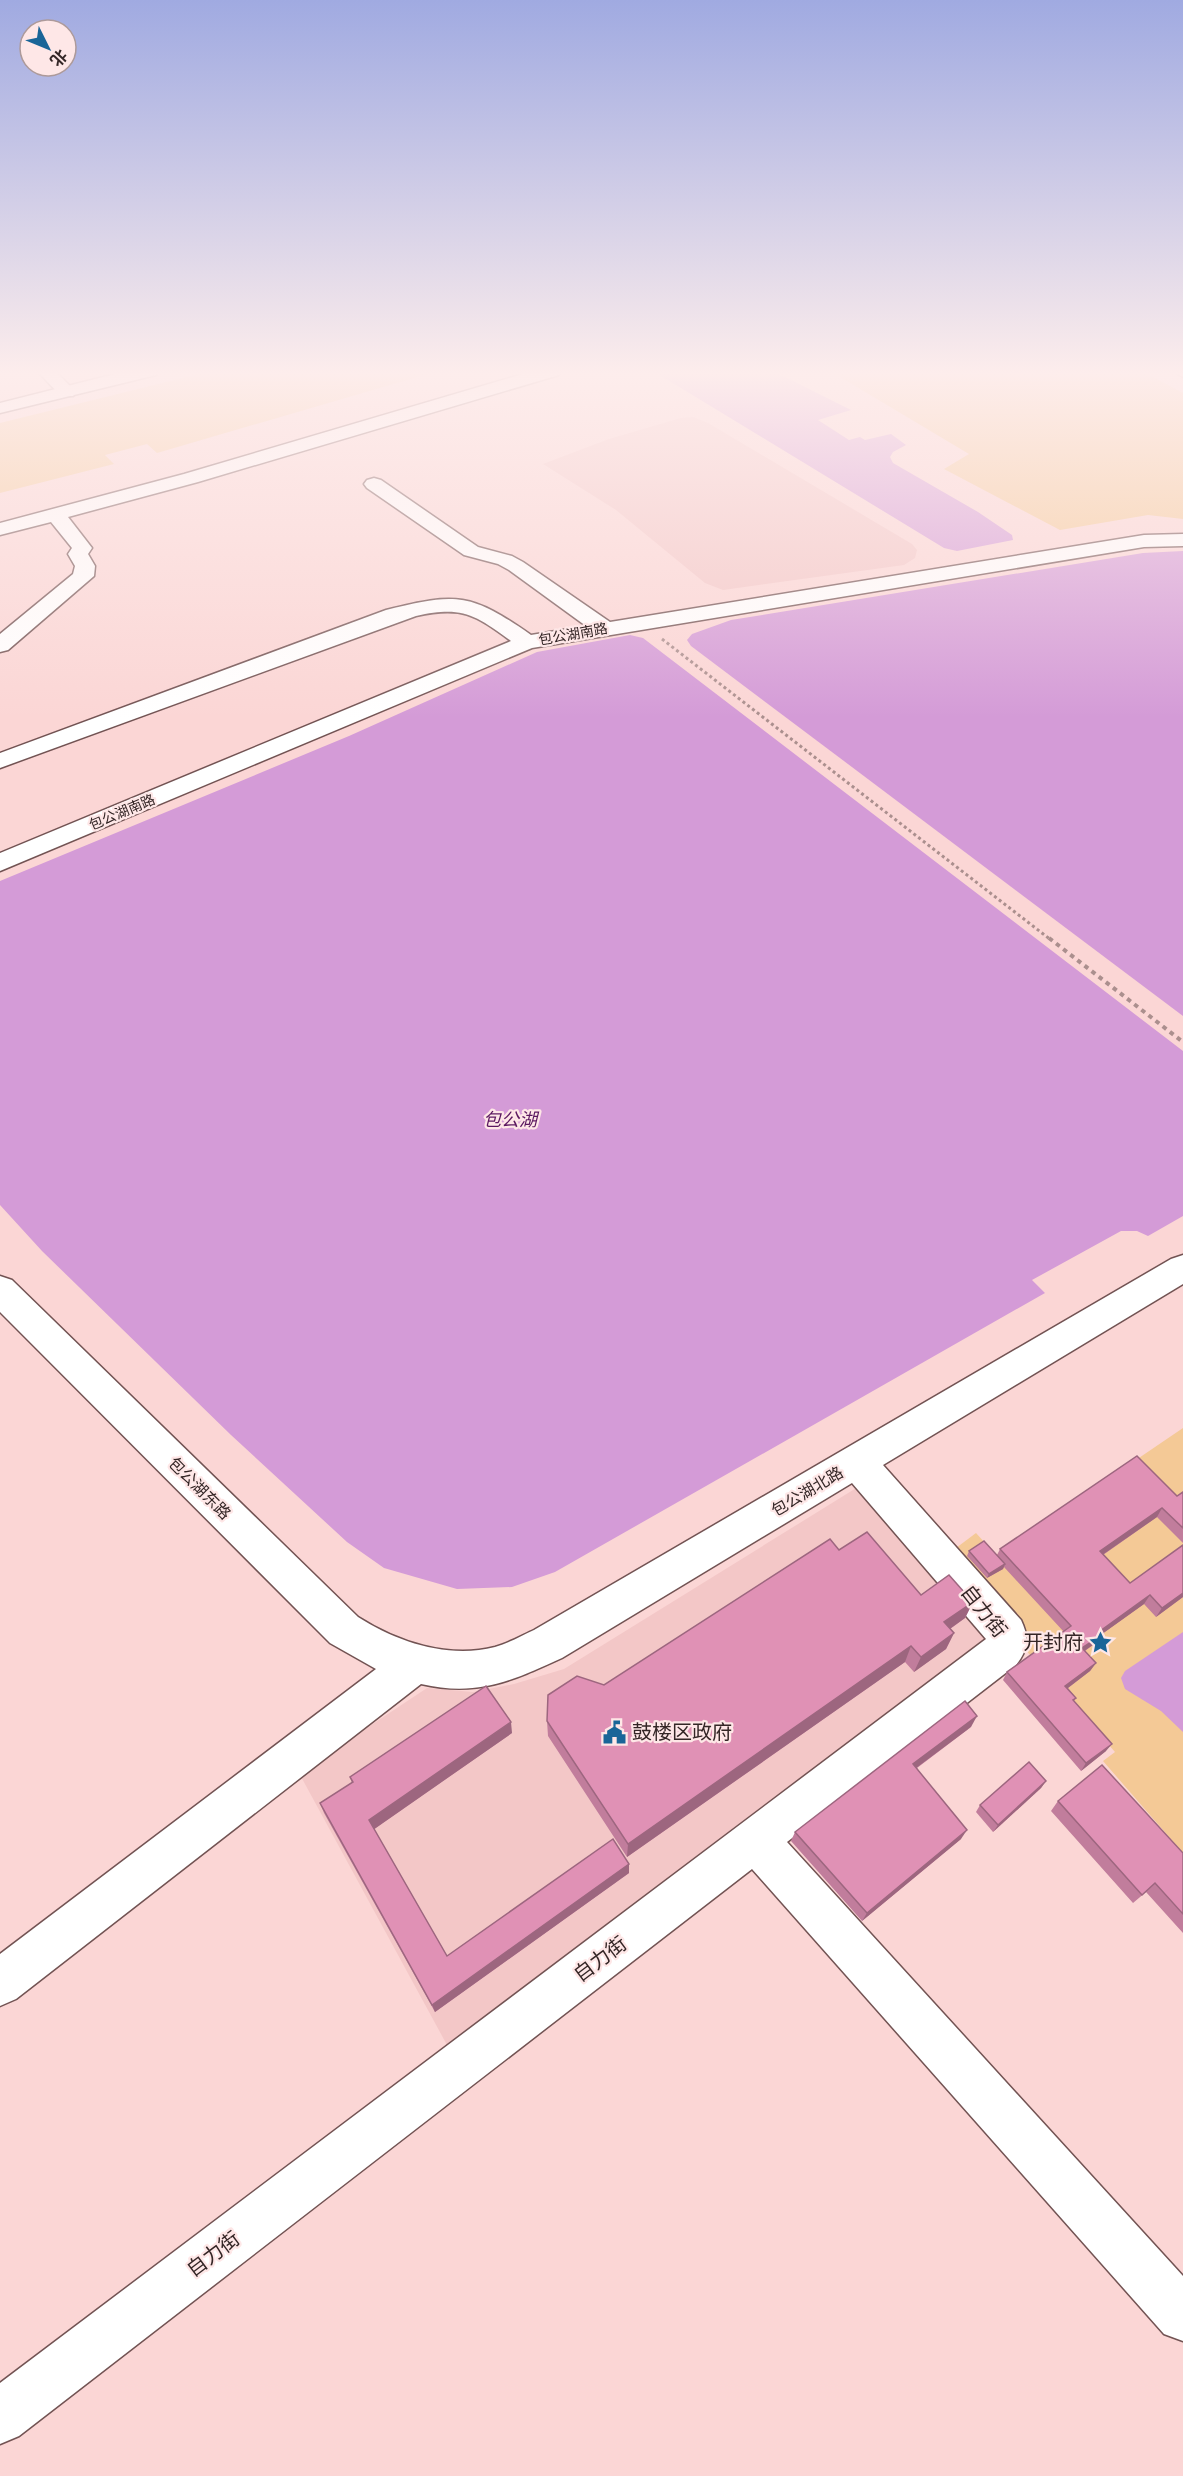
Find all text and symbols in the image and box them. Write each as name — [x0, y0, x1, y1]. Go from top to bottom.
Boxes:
north arrow — [18, 18, 78, 78]
text: 北 — [45, 45, 71, 70]
street label: 包公湖南路 — [537, 620, 609, 649]
street label: 包公湖南路 — [87, 791, 158, 834]
water label: 包公湖 — [483, 1109, 540, 1131]
street label: 包公湖东路 — [164, 1453, 235, 1524]
street label: 包公湖北路 — [768, 1463, 847, 1521]
street label: 自力街 — [955, 1581, 1011, 1643]
place icon: 开封府 — [1088, 1629, 1114, 1655]
place label: 开封府 — [1023, 1631, 1083, 1655]
public building icon: 鼓楼区政府 — [601, 1719, 627, 1745]
place label: 鼓楼区政府 — [632, 1721, 732, 1745]
street label: 自力街 — [569, 1932, 632, 1987]
street label: 自力街 — [182, 2227, 245, 2282]

